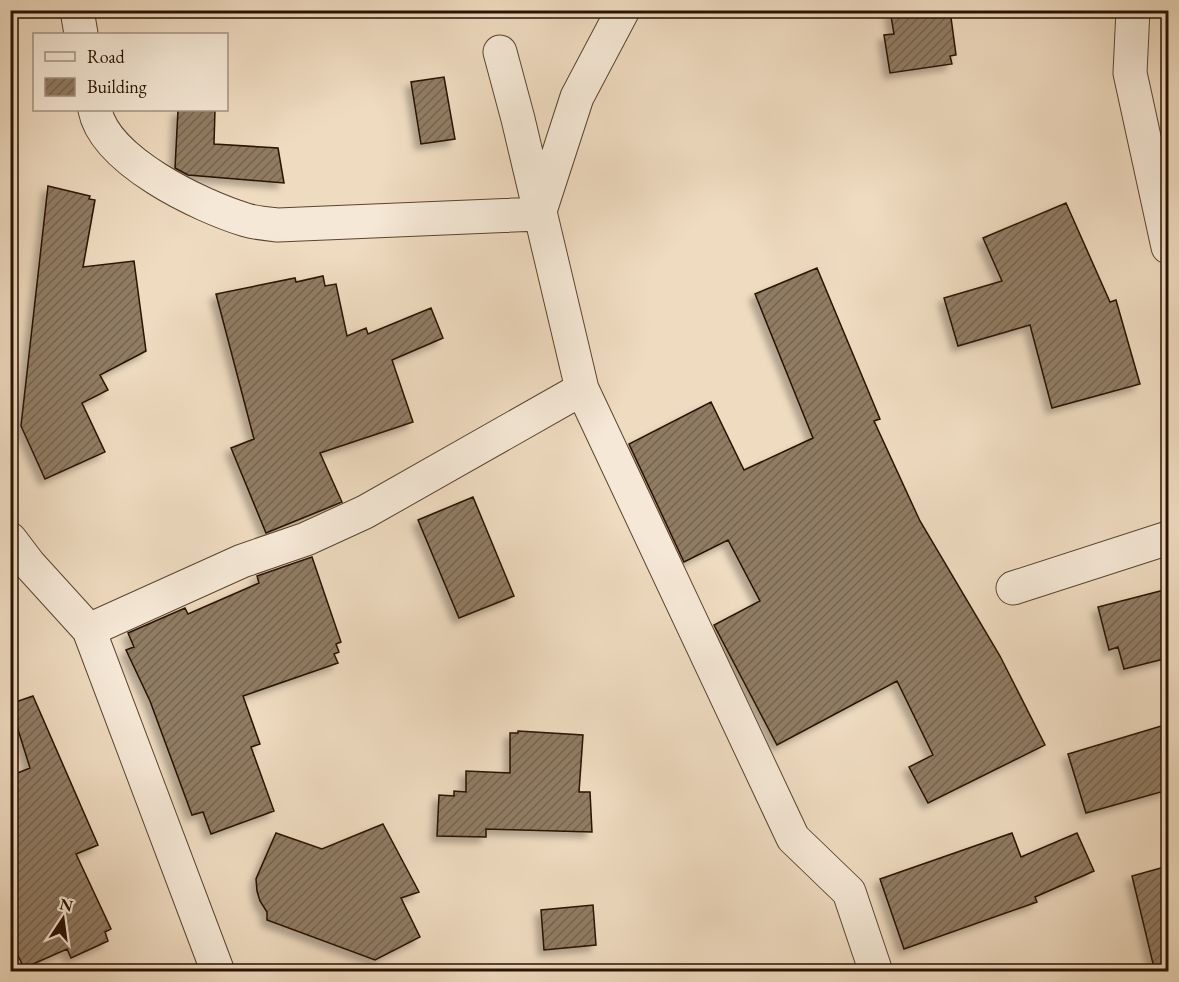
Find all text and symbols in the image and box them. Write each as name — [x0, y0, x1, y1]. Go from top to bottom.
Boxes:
legend — [33, 33, 228, 111]
text: Road — [87, 45, 126, 68]
text: Building — [87, 75, 147, 98]
north arrow — [33, 889, 93, 949]
text: N — [58, 893, 75, 917]

